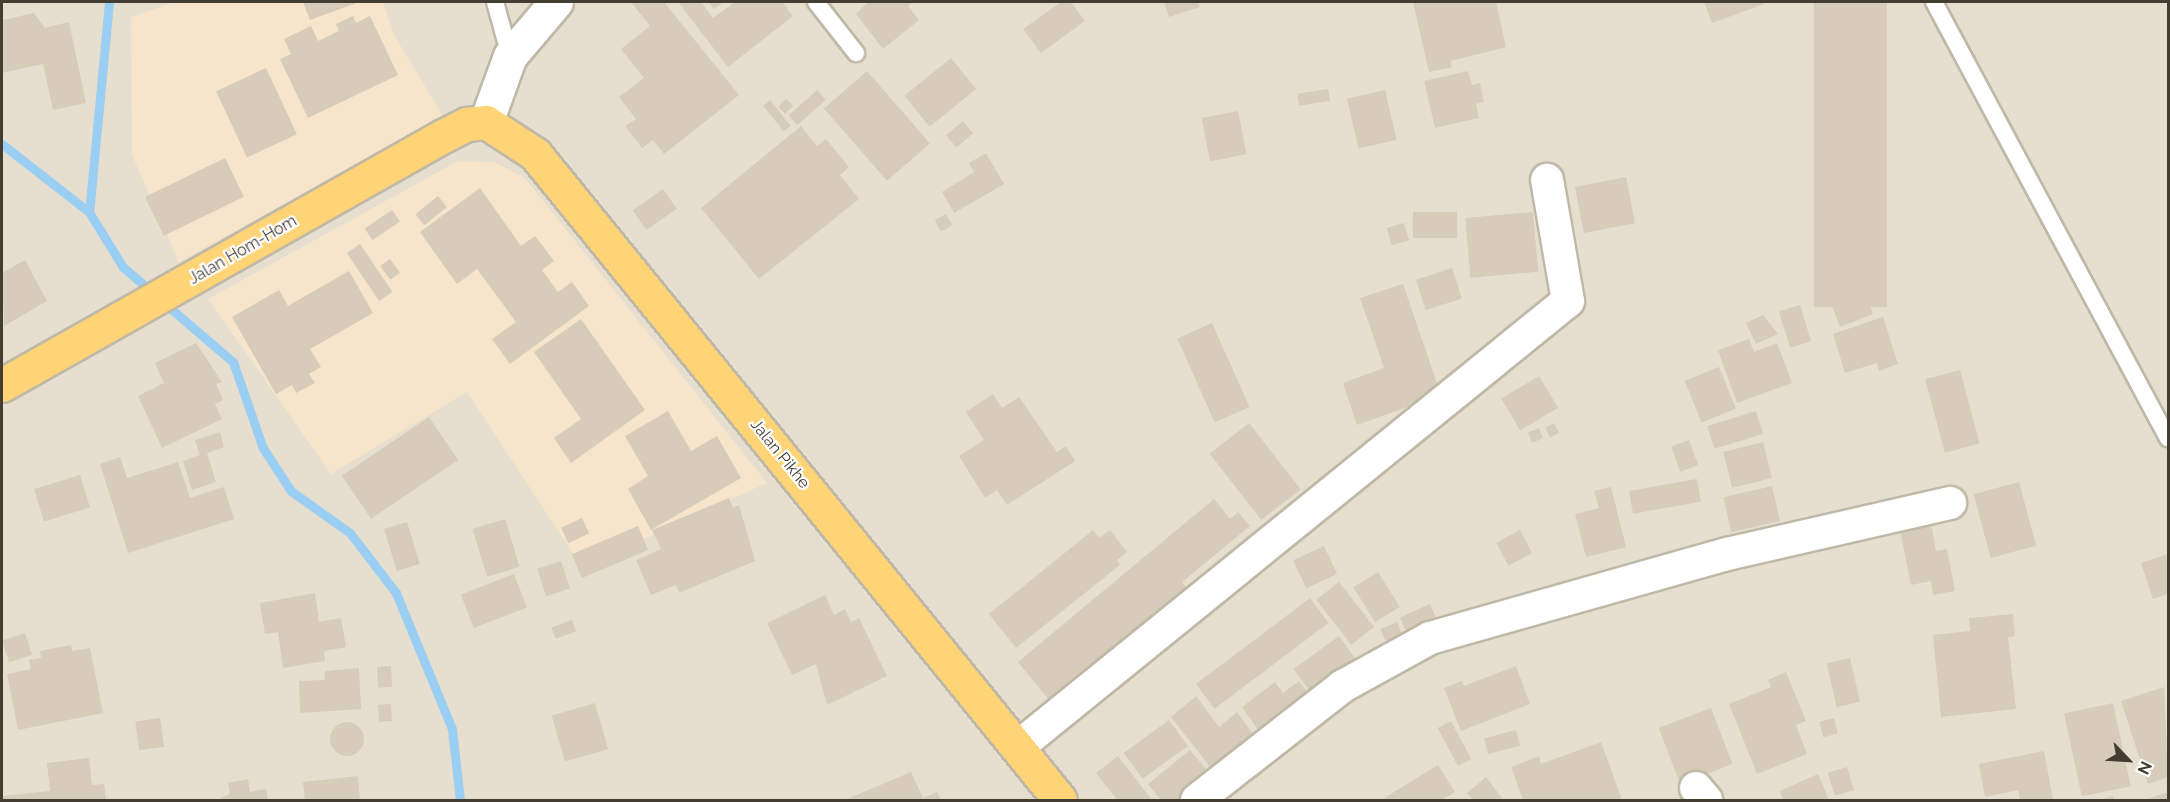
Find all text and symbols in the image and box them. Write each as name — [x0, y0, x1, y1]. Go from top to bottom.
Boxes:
street label: Jalan Hom-Hom — [186, 211, 300, 289]
street label: Jalan Pikhe — [746, 416, 814, 492]
north arrow — [2098, 730, 2158, 790]
text: N — [2134, 758, 2156, 777]

